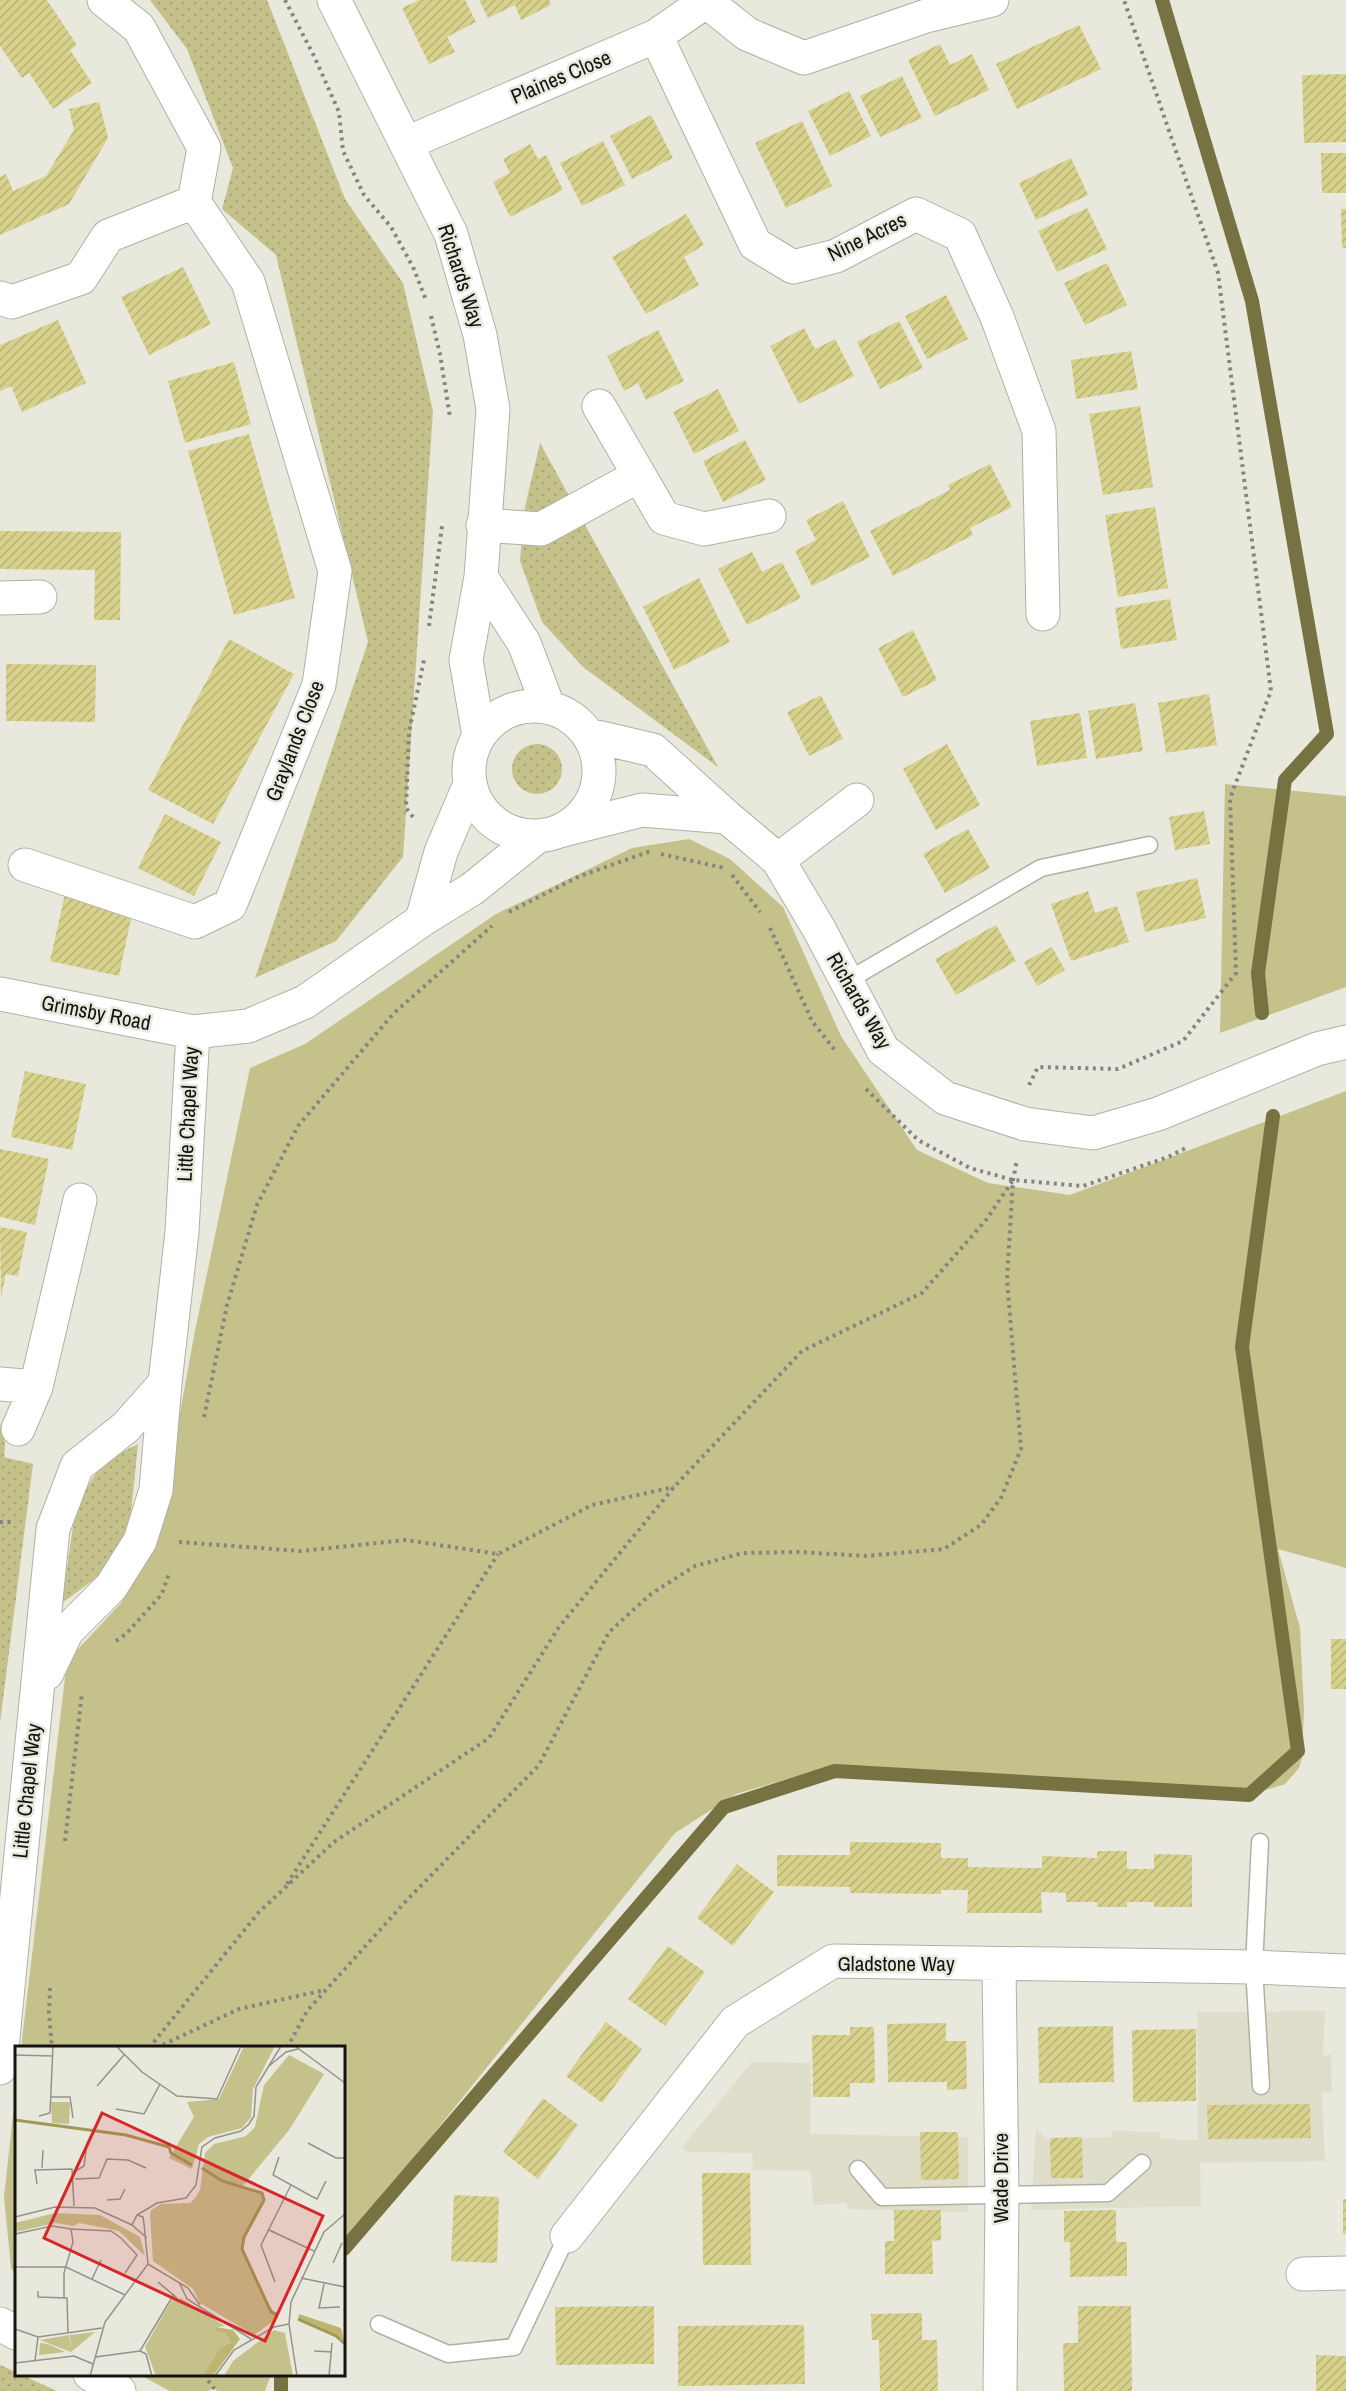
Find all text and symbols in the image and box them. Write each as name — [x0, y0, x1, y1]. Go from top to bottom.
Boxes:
street label: Plaines Close — [506, 42, 615, 111]
street label: Nine Acres — [823, 205, 911, 268]
street label: Richards Way — [431, 220, 492, 332]
street label: Graylands Close — [258, 676, 331, 805]
street label: Richards Way — [820, 947, 899, 1055]
street label: Grimsby Road — [39, 988, 153, 1037]
street label: Little Chapel Way — [169, 1045, 206, 1182]
street label: Little Chapel Way — [5, 1722, 48, 1860]
street label: Gladstone Way — [837, 1949, 955, 1978]
inset map — [15, 2046, 345, 2376]
street label: Wade Drive — [986, 2133, 1015, 2223]

